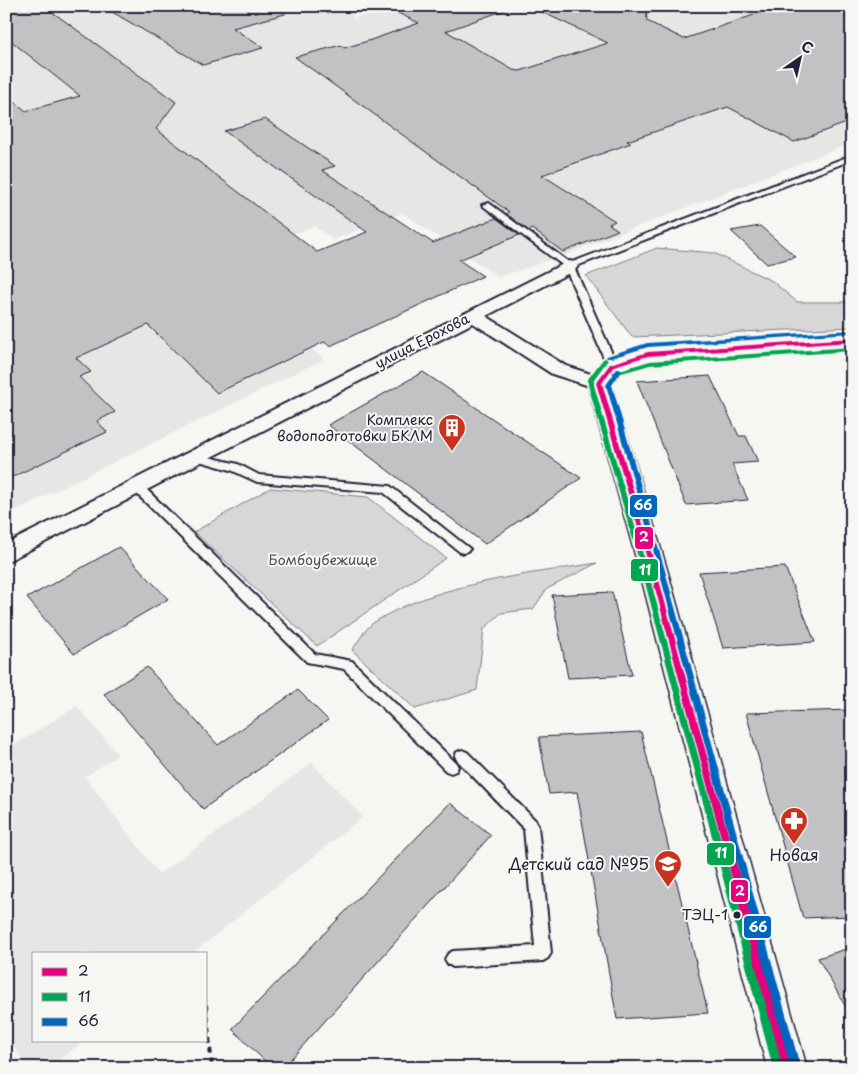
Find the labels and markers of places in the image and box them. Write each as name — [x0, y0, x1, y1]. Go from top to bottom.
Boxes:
place label: Комплекс водоподготовки БКЛМ — [277, 409, 433, 446]
building icon: Комплекс водоподготовки БКЛМ — [437, 413, 467, 452]
pharmacy icon: Новая — [779, 806, 809, 845]
place label: Новая — [769, 842, 819, 866]
school or university icon: Детский сад №95 — [653, 849, 683, 888]
place label: Детский сад №95 — [508, 851, 649, 875]
place label: ТЭЦ-1 — [682, 902, 728, 925]
marker: ТЭЦ-1 — [732, 910, 742, 920]

